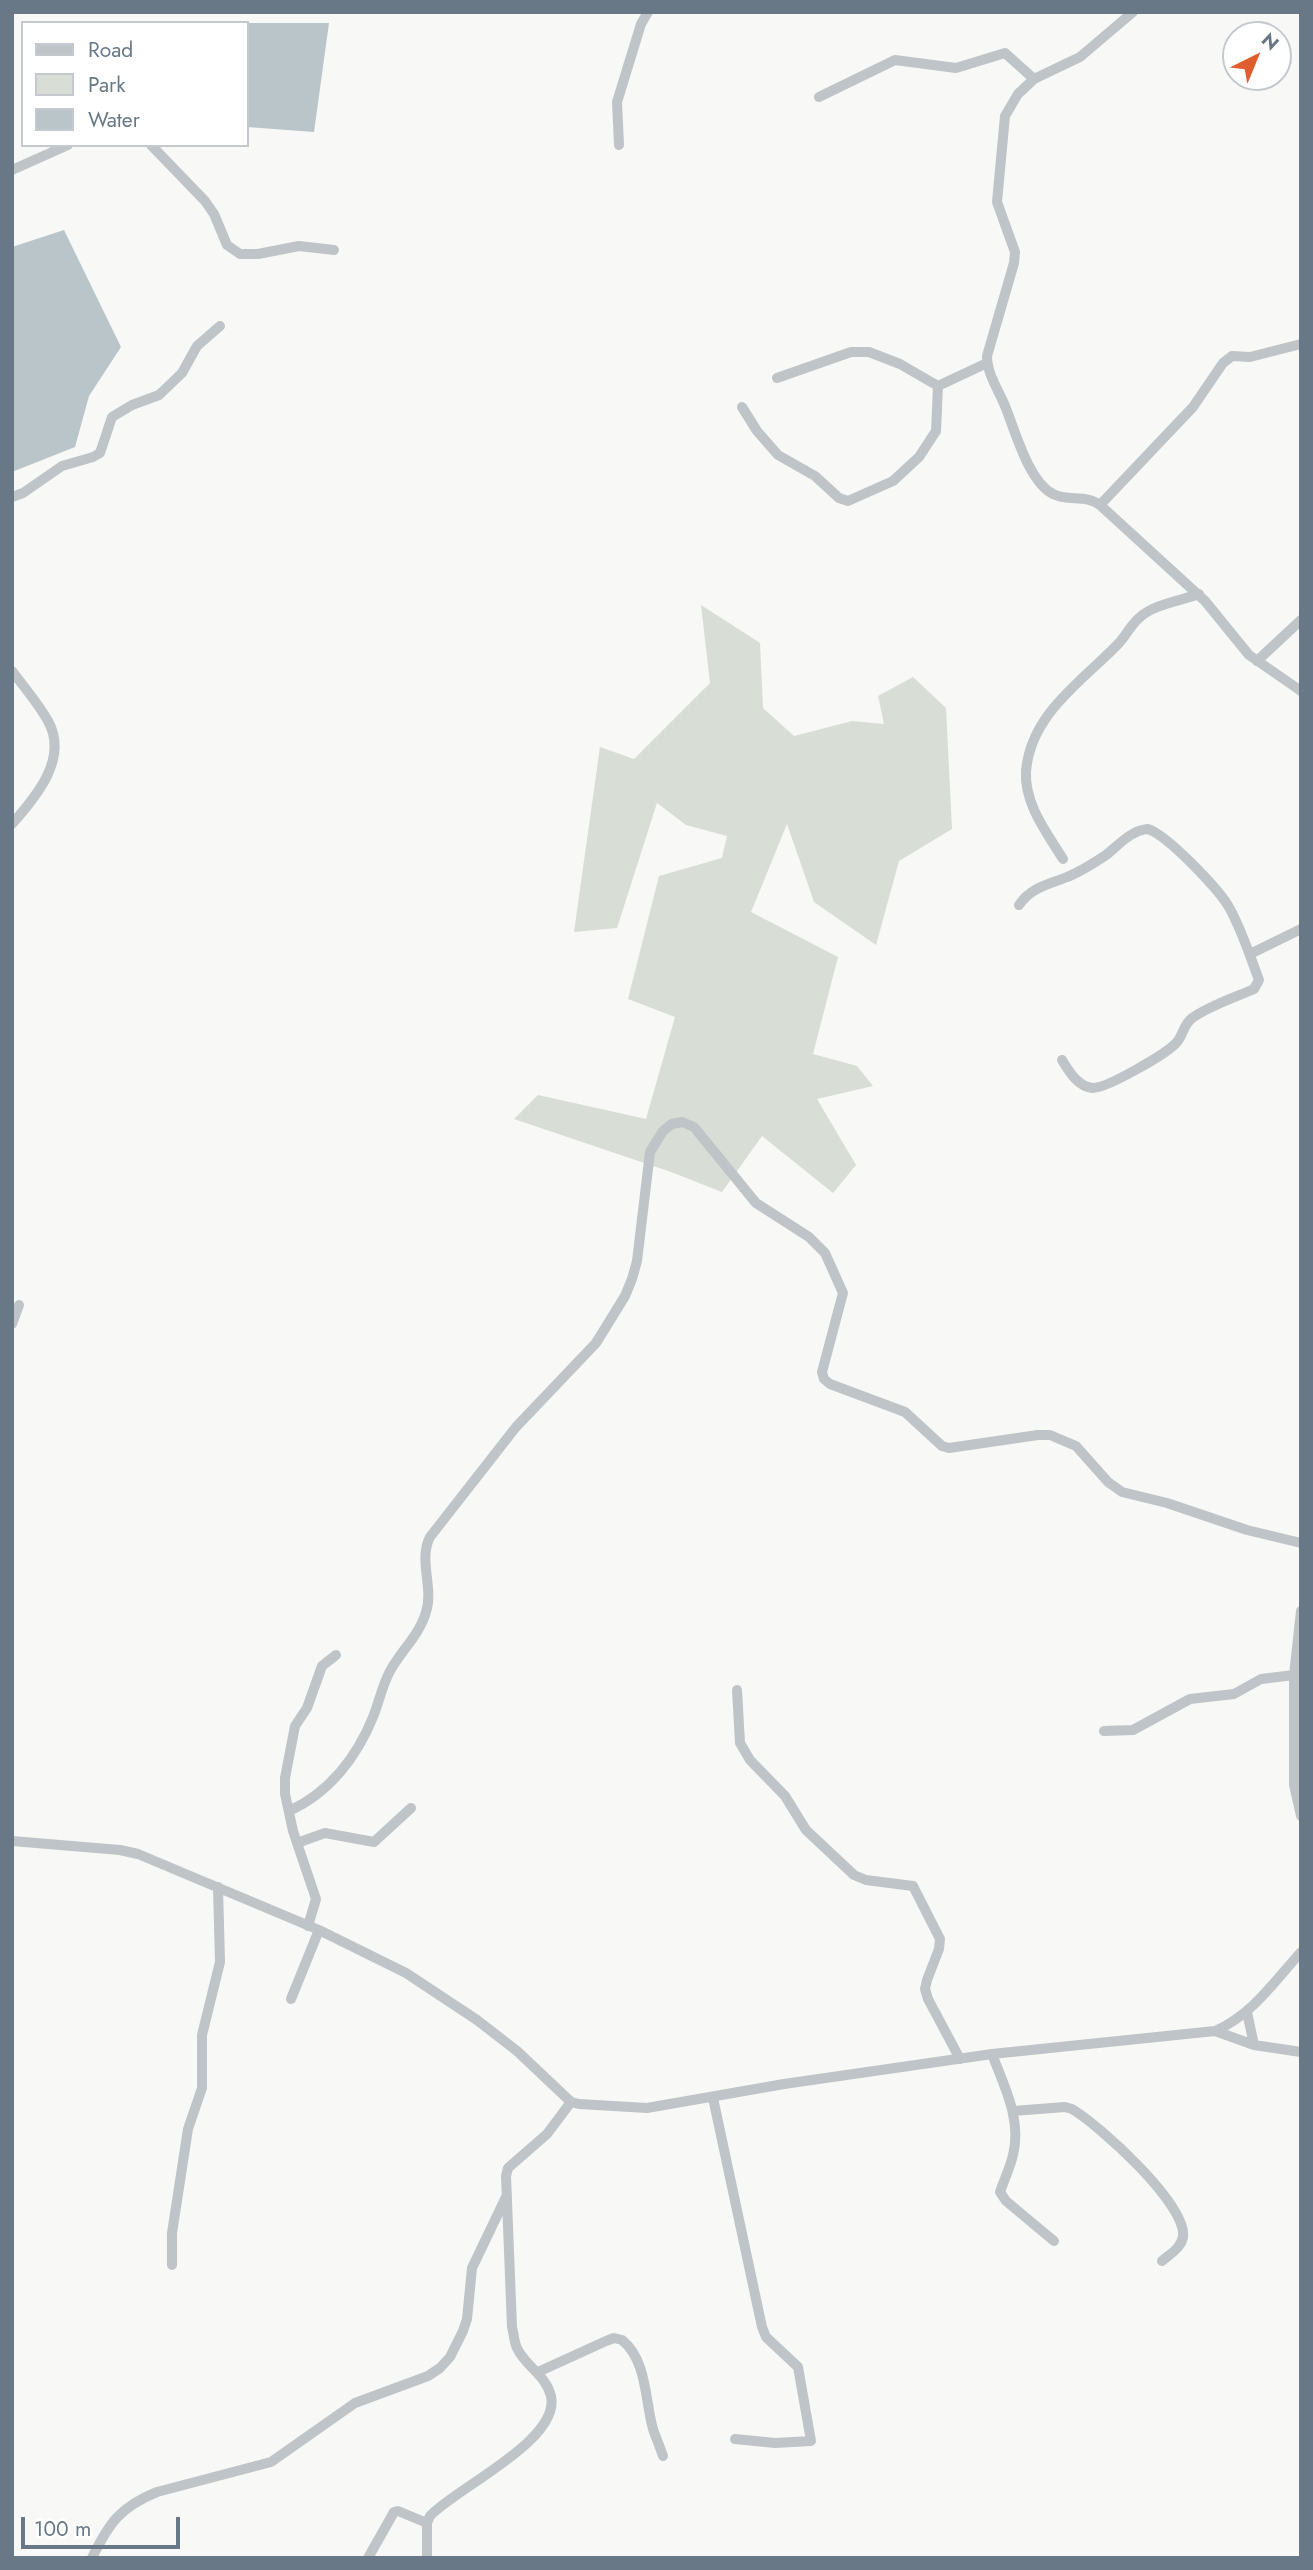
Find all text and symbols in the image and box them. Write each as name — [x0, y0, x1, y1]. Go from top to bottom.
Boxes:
legend — [21, 21, 248, 147]
north arrow — [1222, 21, 1292, 91]
text: N — [1256, 27, 1285, 57]
text: Road — [88, 35, 133, 65]
text: Park — [88, 70, 125, 100]
text: Water — [88, 105, 140, 135]
scale bar — [24, 2504, 184, 2548]
text: 100 m — [34, 2514, 91, 2544]

